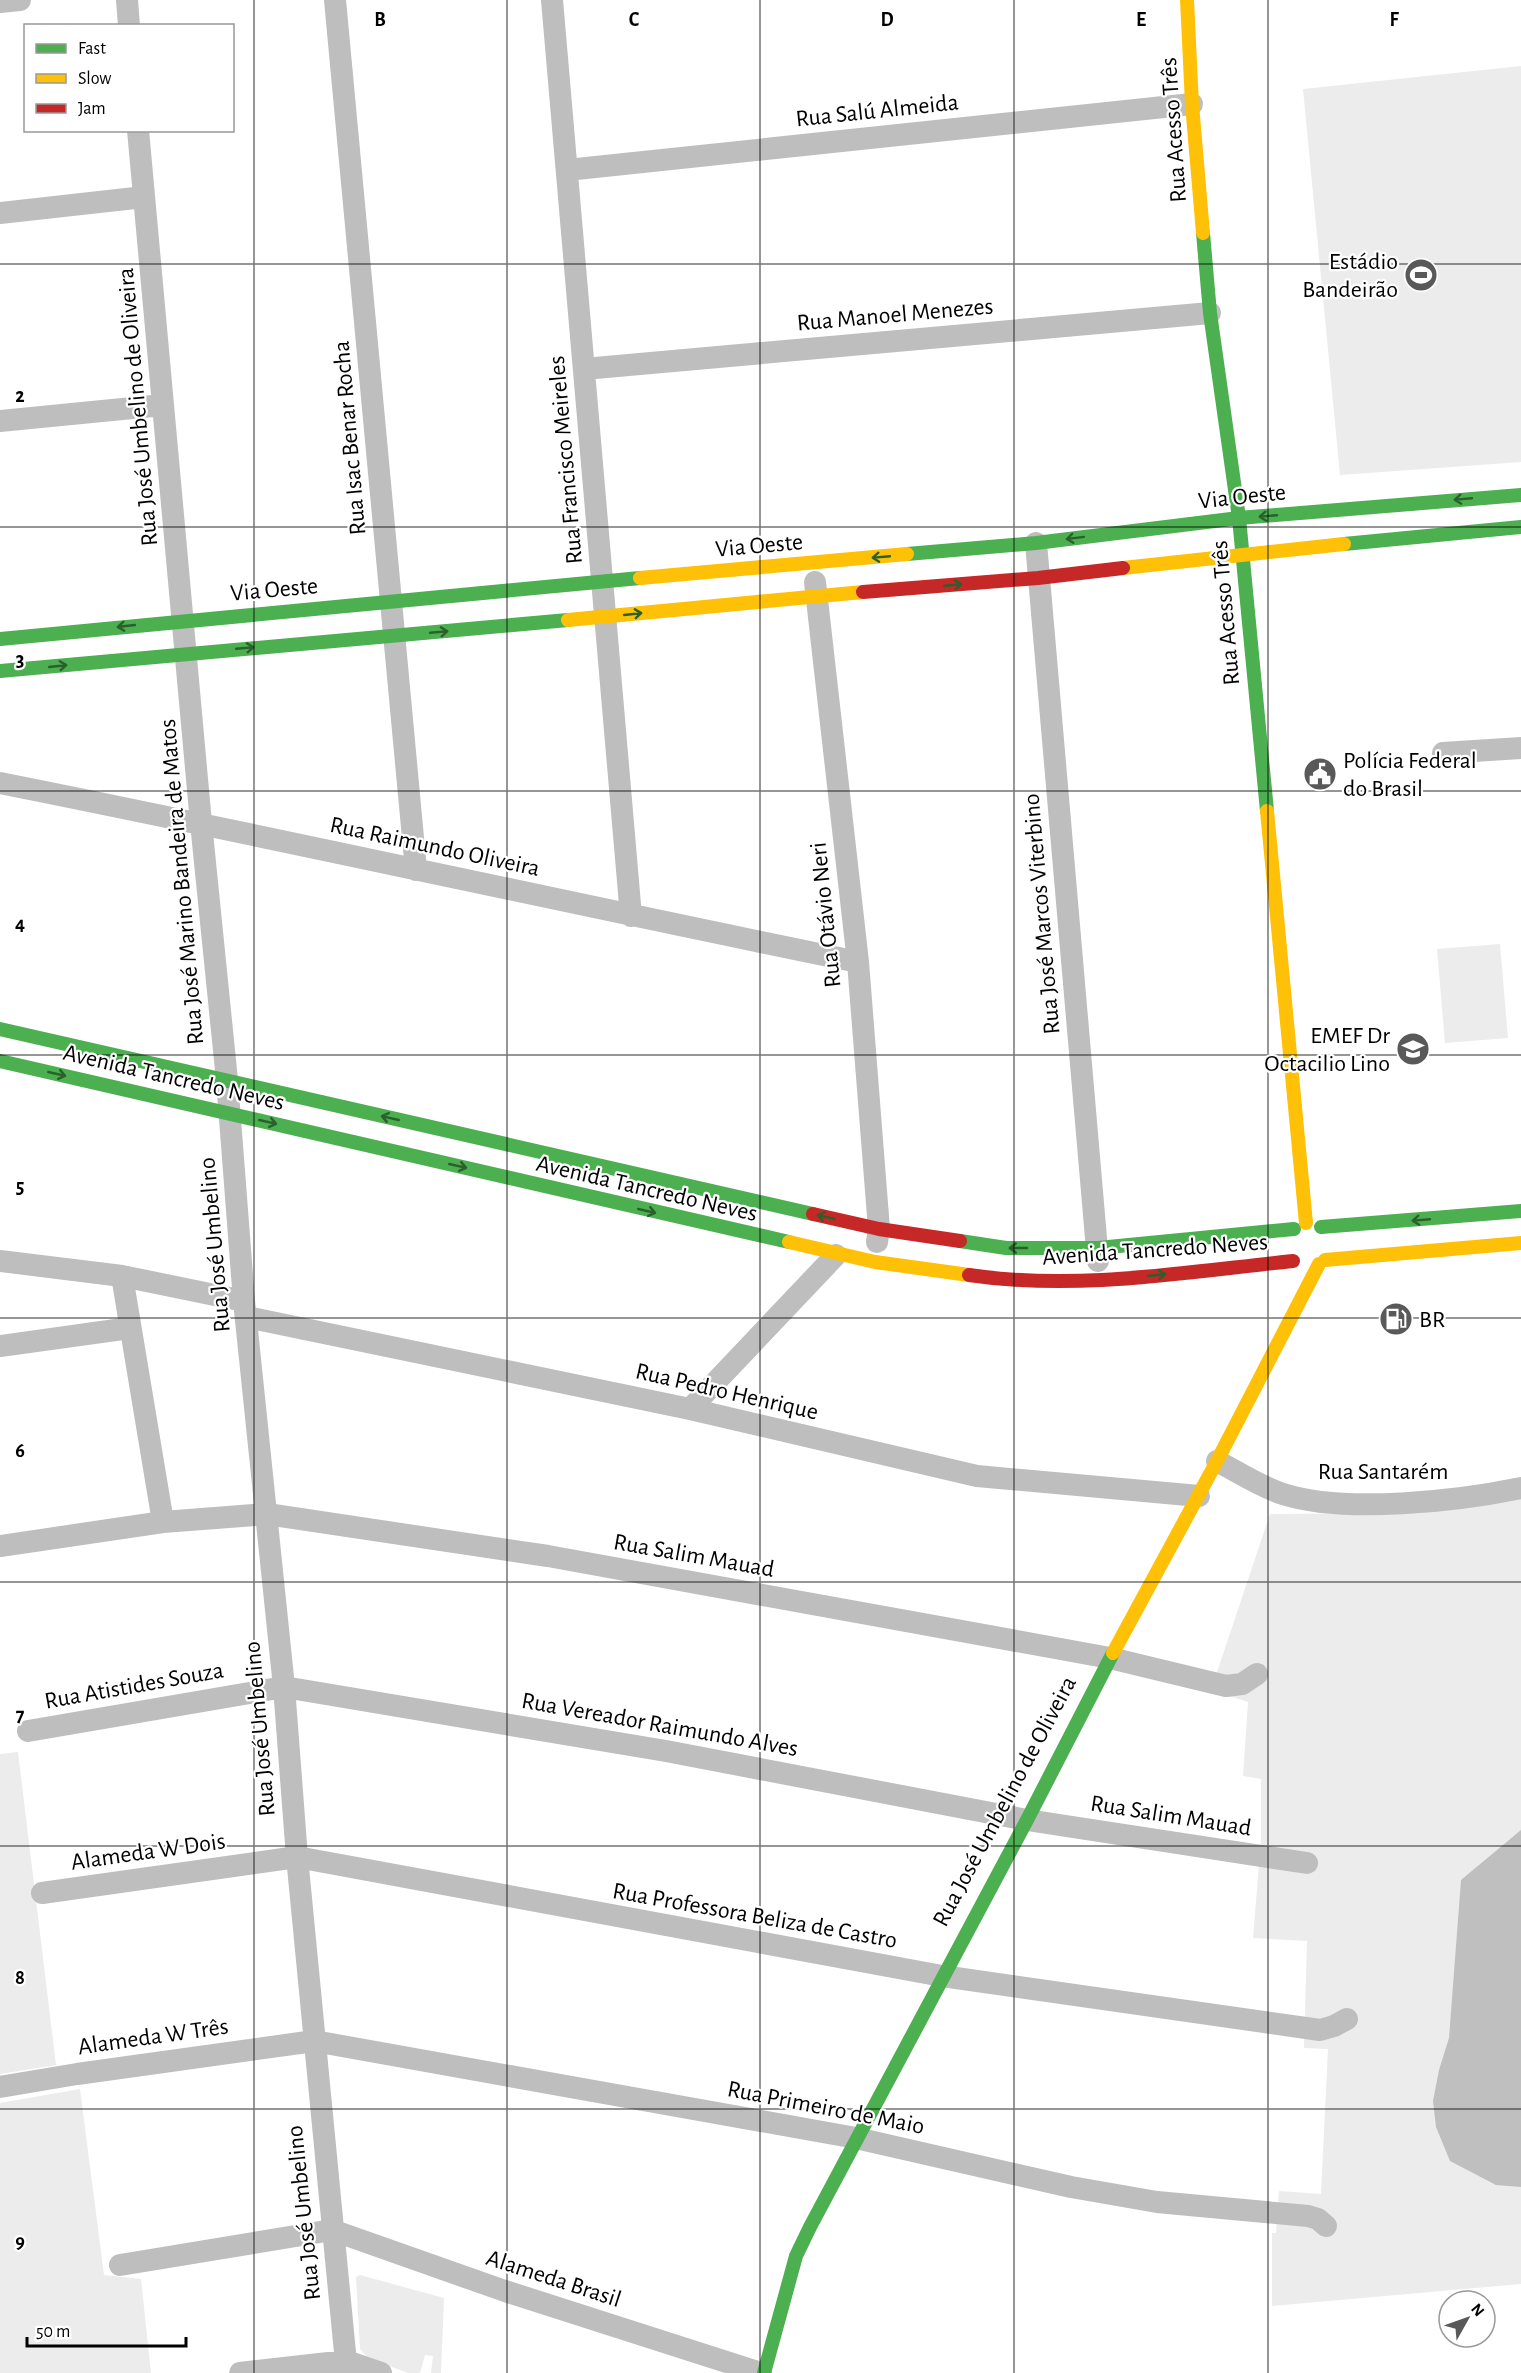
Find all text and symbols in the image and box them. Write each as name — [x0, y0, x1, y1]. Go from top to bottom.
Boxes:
text: B — [374, 10, 386, 30]
text: C — [629, 10, 640, 30]
text: D — [880, 10, 894, 30]
text: E — [1136, 10, 1146, 30]
text: F — [1389, 10, 1399, 30]
legend — [24, 24, 234, 132]
text: Fast — [78, 40, 106, 58]
street label: Rua Acesso Três — [1157, 57, 1191, 203]
text: Slow — [78, 70, 111, 88]
street label: Rua Salú Almeida — [795, 91, 960, 131]
text: Jam — [78, 100, 106, 118]
place label: Estádio Bandeirão — [1302, 250, 1398, 302]
sports icon: Estádio Bandeirão — [1403, 257, 1439, 293]
street label: Rua José Umbelino de Oliveira — [114, 267, 162, 547]
street label: Rua Manoel Menezes — [796, 294, 994, 336]
street label: Rua Isac Benar Rocha — [330, 340, 370, 536]
street label: Rua Francisco Meireles — [545, 355, 587, 565]
text: 2 — [15, 386, 25, 406]
street label: Via Oeste — [1197, 480, 1287, 514]
one-way arrow — [1453, 494, 1473, 505]
one-way arrow — [1259, 510, 1279, 521]
street label: Via Oeste — [714, 530, 804, 562]
one-way arrow — [1065, 533, 1085, 544]
street label: Rua Acesso Três — [1208, 540, 1244, 686]
one-way arrow — [871, 552, 891, 563]
street label: Via Oeste — [229, 574, 319, 606]
one-way arrow — [943, 579, 963, 590]
one-way arrow — [623, 609, 643, 620]
one-way arrow — [116, 621, 136, 632]
one-way arrow — [429, 626, 449, 637]
one-way arrow — [234, 642, 254, 653]
text: 3 — [16, 650, 24, 670]
one-way arrow — [48, 660, 68, 671]
street label: Rua José Marino Bandeira de Matos — [156, 718, 208, 1046]
place label: Polícia Federal do Brasil — [1343, 749, 1477, 801]
public building icon: Polícia Federal do Brasil — [1302, 756, 1338, 792]
street label: Rua José Marcos Viterbino — [1020, 792, 1064, 1035]
street label: Rua Raimundo Oliveira — [328, 813, 542, 881]
street label: Rua Otávio Neri — [806, 841, 846, 989]
text: 4 — [15, 914, 25, 934]
place label: EMEF Dr Octacilio Lino — [1264, 1024, 1390, 1076]
school or university icon: EMEF Dr Octacilio Lino — [1395, 1031, 1431, 1067]
street label: Avenida Tancredo Neves — [61, 1041, 287, 1115]
one-way arrow — [47, 1069, 66, 1080]
one-way arrow — [381, 1111, 400, 1123]
one-way arrow — [258, 1116, 277, 1128]
street label: Avenida Tancredo Neves — [534, 1152, 760, 1226]
street label: Rua José Umbelino — [195, 1156, 235, 1334]
one-way arrow — [448, 1161, 467, 1173]
text: 5 — [16, 1177, 24, 1197]
one-way arrow — [638, 1205, 657, 1217]
one-way arrow — [817, 1211, 836, 1222]
one-way arrow — [1411, 1214, 1431, 1225]
street label: Avenida Tancredo Neves — [1041, 1230, 1269, 1270]
one-way arrow — [1009, 1242, 1029, 1254]
one-way arrow — [1147, 1269, 1167, 1280]
fuel station icon: BR — [1378, 1301, 1414, 1337]
place label: BR — [1419, 1308, 1445, 1332]
street label: Rua Pedro Henrique — [633, 1359, 820, 1425]
text: 6 — [15, 1441, 25, 1461]
street label: Rua Santarém — [1318, 1460, 1448, 1484]
street label: Rua Salim Mauad — [612, 1530, 776, 1582]
street label: Rua José Umbelino — [240, 1640, 280, 1818]
street label: Rua Atistides Souza — [43, 1658, 226, 1714]
street label: Rua José Umbelino de Oliveira — [929, 1672, 1081, 1930]
street label: Rua Vereador Raimundo Alves — [520, 1689, 800, 1761]
text: 7 — [16, 1705, 25, 1725]
street label: Rua Salim Mauad — [1089, 1791, 1253, 1841]
street label: Alameda W Dois — [69, 1829, 227, 1875]
street label: Rua Professora Beliza de Castro — [611, 1879, 899, 1953]
text: 8 — [15, 1968, 25, 1988]
street label: Alameda W Três — [76, 2015, 230, 2059]
street label: Rua Primeiro de Maio — [725, 2077, 926, 2139]
street label: Rua José Umbelino — [283, 2124, 325, 2302]
text: 9 — [15, 2232, 25, 2252]
street label: Alameda Brasil — [483, 2246, 624, 2312]
north arrow — [1437, 2289, 1497, 2349]
text: N — [1468, 2301, 1487, 2319]
scale bar — [27, 2310, 186, 2348]
text: 50 m — [36, 2323, 70, 2341]

